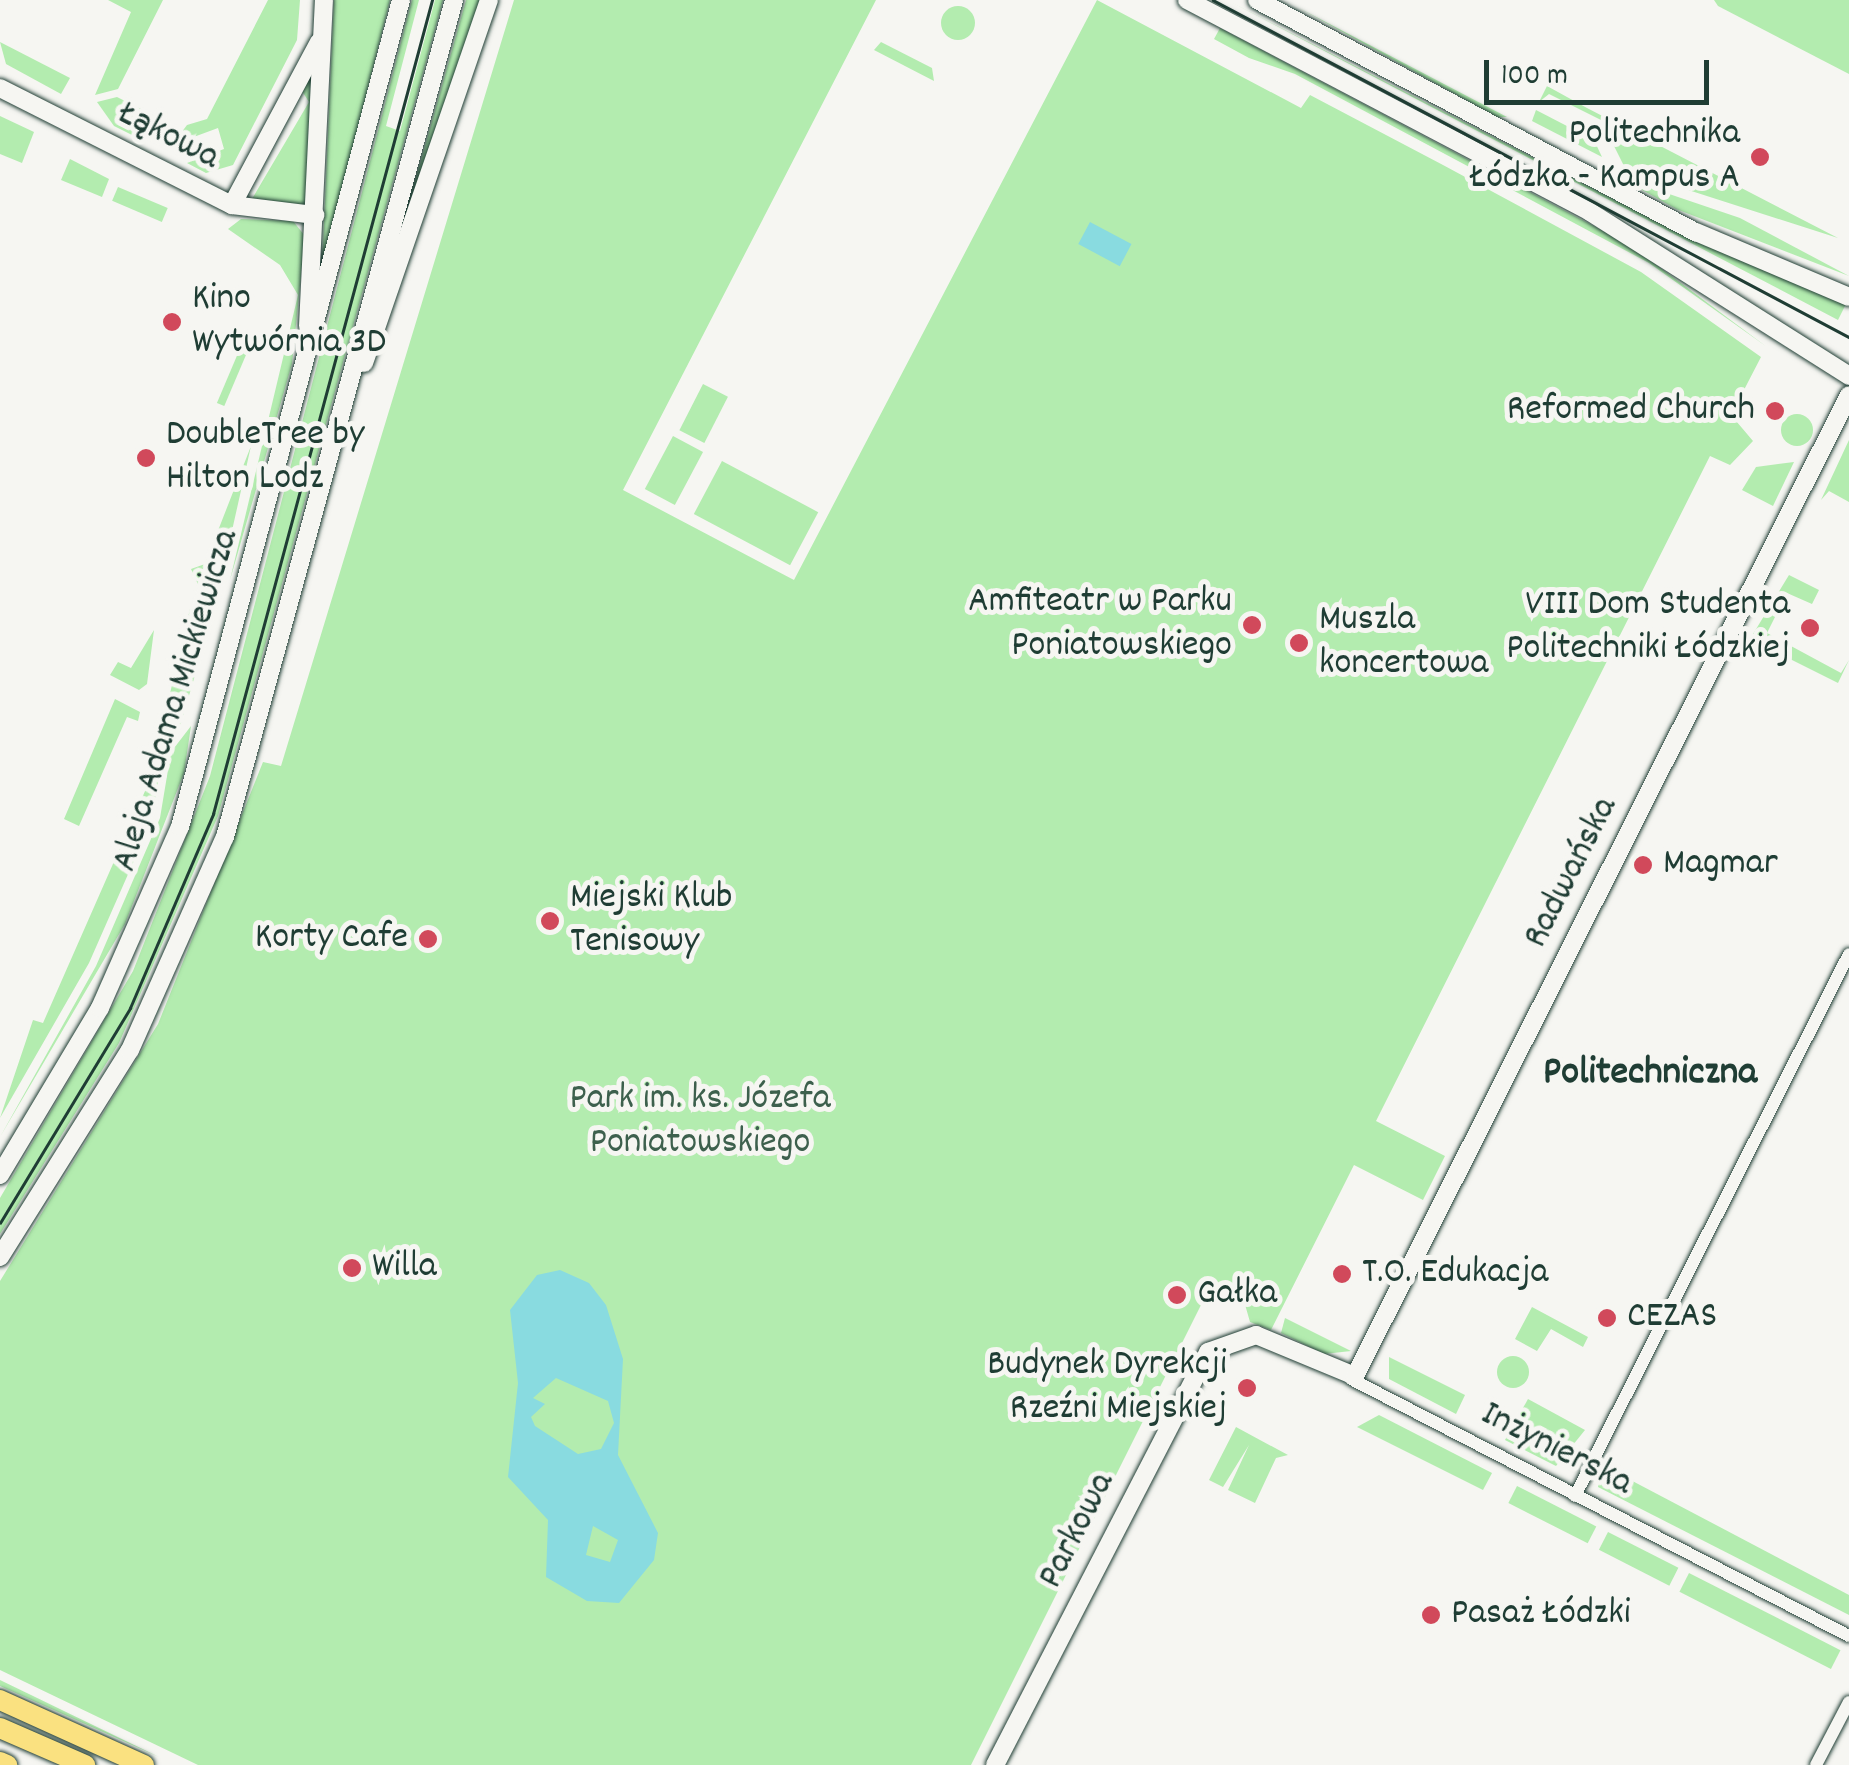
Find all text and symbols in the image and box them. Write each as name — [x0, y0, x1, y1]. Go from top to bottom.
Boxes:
scale bar — [1489, 40, 1714, 102]
text: 100 m — [1501, 56, 1568, 99]
street label: Łąkowa — [110, 92, 226, 182]
place label: Politechnika Łódzka - Kampus A — [1470, 112, 1740, 202]
marker: Politechnika Łódzka - Kampus A — [1749, 146, 1771, 168]
place label: Kino Wytwórnia 3D — [192, 277, 386, 366]
marker: Kino Wytwórnia 3D — [161, 311, 183, 333]
place label: Reformed Church — [1507, 388, 1755, 434]
marker: Reformed Church — [1764, 400, 1786, 422]
place label: DoubleTree by Hilton Lodz — [166, 413, 364, 502]
marker: DoubleTree by Hilton Lodz — [135, 447, 157, 469]
street label: Aleja Adama Mickiewicza — [103, 525, 251, 877]
place label: Amfiteatr w Parku Poniatowskiego — [968, 580, 1232, 669]
place label: VIII Dom Studenta Politechniki Łódzkiej — [1506, 583, 1790, 672]
place label: Muszla koncertowa — [1319, 598, 1488, 688]
marker: Amfiteatr w Parku Poniatowskiego — [1241, 614, 1263, 636]
marker: VIII Dom Studenta Politechniki Łódzkiej — [1799, 617, 1821, 639]
marker: Muszla koncertowa — [1288, 632, 1310, 654]
street label: Radwańska — [1515, 790, 1629, 956]
place label: Magmar — [1663, 842, 1778, 888]
marker: Magmar — [1632, 854, 1654, 876]
place label: Miejski Klub Tenisowy — [570, 876, 733, 966]
marker: Miejski Klub Tenisowy — [539, 910, 561, 932]
place label: Korty Cafe — [255, 916, 408, 962]
marker: Korty Cafe — [417, 928, 439, 950]
district label: Politechniczna — [1543, 1051, 1757, 1099]
park label: Park im. ks. Józefa Poniatowskiego — [569, 1077, 831, 1166]
place label: Willa — [372, 1245, 437, 1291]
place label: T.O. Edukacja — [1362, 1251, 1548, 1297]
marker: Willa — [341, 1257, 363, 1279]
marker: T.O. Edukacja — [1331, 1263, 1353, 1285]
place label: Gałka — [1197, 1272, 1277, 1318]
marker: Gałka — [1166, 1284, 1188, 1306]
place label: CEZAS — [1627, 1295, 1717, 1341]
marker: CEZAS — [1596, 1307, 1618, 1329]
place label: Budynek Dyrekcji Rzeźni Miejskiej — [987, 1343, 1227, 1432]
marker: Budynek Dyrekcji Rzeźni Miejskiej — [1236, 1377, 1258, 1399]
street label: Inżynierska — [1473, 1392, 1639, 1508]
street label: Parkowa — [1030, 1465, 1126, 1597]
place label: Pasaż Łódzki — [1451, 1592, 1631, 1638]
marker: Pasaż Łódzki — [1420, 1604, 1442, 1626]

